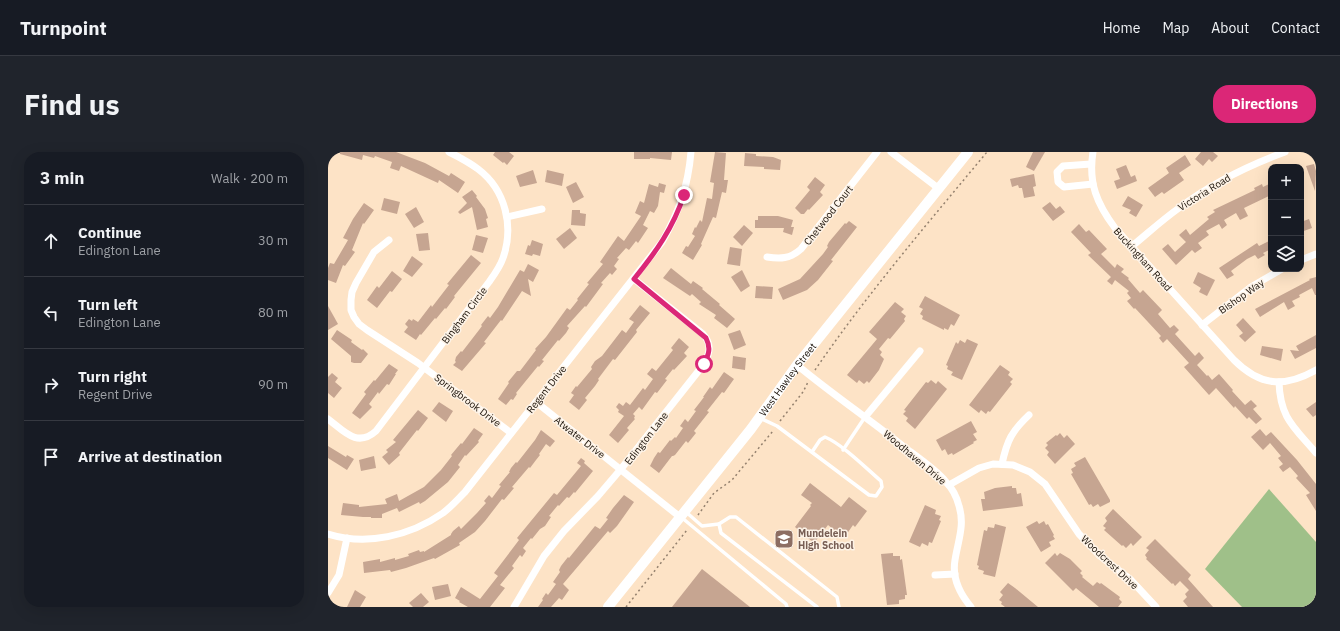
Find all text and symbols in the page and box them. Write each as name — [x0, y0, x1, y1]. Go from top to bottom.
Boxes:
text: Turnpoint — [20, 16, 107, 40]
text: Home — [1103, 19, 1140, 37]
text: Map — [1162, 19, 1189, 37]
text: About — [1211, 19, 1249, 37]
text: Contact — [1271, 19, 1320, 37]
button: Directions — [1213, 85, 1316, 123]
text: Find us — [24, 86, 120, 123]
map controls — [1268, 164, 1304, 272]
button: + — [1268, 164, 1304, 200]
text: 3 min — [40, 167, 84, 189]
text: Walk · 200 m — [211, 170, 288, 187]
street label: Victoria Road — [1176, 171, 1233, 214]
street label: Chetwood Court — [801, 182, 856, 248]
route end — [675, 186, 693, 204]
button: − — [1268, 200, 1304, 236]
text: Continue — [78, 223, 142, 242]
street label: Buckingham Road — [1111, 225, 1175, 294]
icon: ahead — [40, 230, 62, 252]
text: 30 m — [258, 232, 288, 249]
button: layers — [1268, 236, 1304, 272]
text: Edington Lane — [78, 242, 161, 259]
street label: Bishop Way — [1216, 276, 1266, 317]
street label: Bingham Circle — [439, 284, 490, 346]
text: Turn left — [78, 295, 138, 314]
icon: left — [40, 302, 62, 324]
text: 80 m — [258, 304, 288, 321]
text: Edington Lane — [78, 314, 161, 331]
street label: West Hawley Street — [756, 340, 820, 419]
route start — [695, 355, 713, 373]
street label: Regent Drive — [524, 362, 569, 416]
text: Turn right — [78, 367, 147, 386]
street label: Springbrook Drive — [432, 371, 504, 430]
icon: right — [40, 374, 62, 396]
text: 90 m — [258, 376, 288, 393]
text: Regent Drive — [78, 386, 152, 403]
street label: Edington Lane — [622, 409, 671, 467]
street label: Atwater Drive — [552, 413, 608, 462]
street label: Woodhaven Drive — [881, 427, 949, 488]
icon: arrive — [40, 446, 62, 468]
text: Arrive at destination — [78, 447, 222, 466]
place label: Mundelein High School — [798, 527, 854, 552]
school or university icon: Mundelein High School — [773, 528, 795, 550]
street label: Woodcrest Drive — [1078, 532, 1141, 593]

